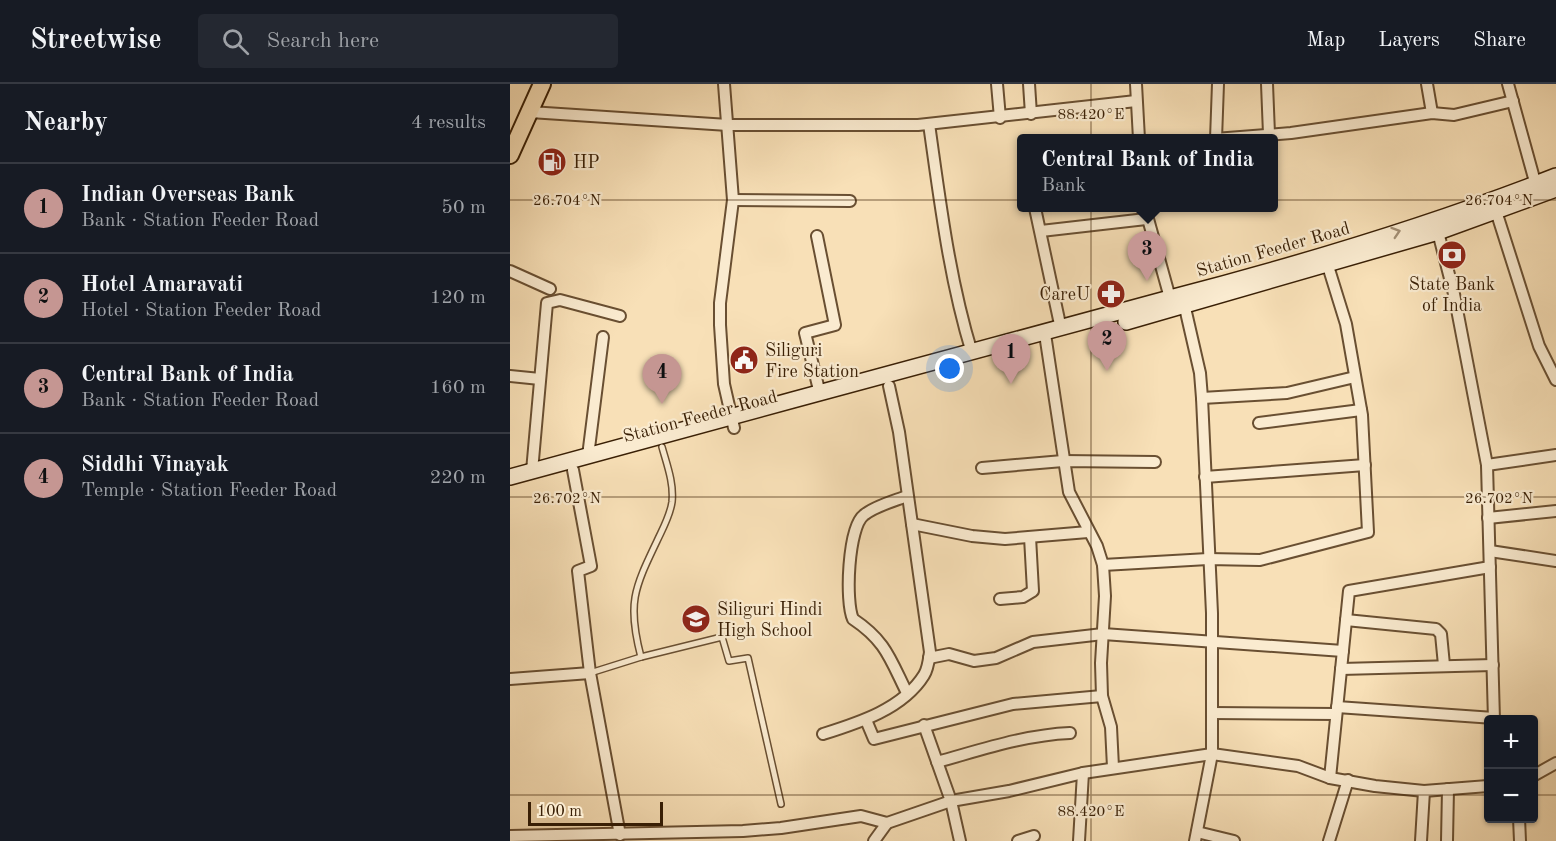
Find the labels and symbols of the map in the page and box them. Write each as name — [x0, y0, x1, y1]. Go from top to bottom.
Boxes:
text: 88.420°E — [1058, 108, 1124, 123]
fuel station icon: HP — [536, 146, 568, 178]
place label: HP — [573, 154, 599, 172]
text: 26.704°N — [533, 194, 601, 209]
text: 26.704°N — [1465, 194, 1533, 209]
street label: Station Feeder Road — [1194, 219, 1352, 281]
one-way arrow — [1390, 227, 1401, 239]
pin: 3 — [1128, 232, 1166, 281]
bank icon: State Bank of India — [1436, 239, 1468, 271]
place label: State Bank of India — [1409, 276, 1495, 315]
pharmacy icon: CareU — [1095, 278, 1127, 310]
place label: CareU — [1039, 286, 1090, 304]
pin: 2 — [1088, 322, 1126, 371]
pin: 1 — [992, 334, 1030, 384]
place label: Siliguri Fire Station — [765, 342, 859, 381]
public building icon: Siliguri Fire Station — [728, 344, 760, 376]
pin: 4 — [642, 354, 682, 404]
your location — [935, 354, 964, 383]
street label: Station Feeder Road — [621, 388, 779, 446]
text: 26.702°N — [533, 492, 601, 507]
text: 26.702°N — [1465, 492, 1533, 507]
place label: Siliguri Hindi High School — [717, 601, 823, 640]
school or university icon: Siliguri Hindi High School — [680, 603, 712, 635]
scale bar — [528, 799, 663, 826]
text: 88.420°E — [1058, 805, 1124, 820]

